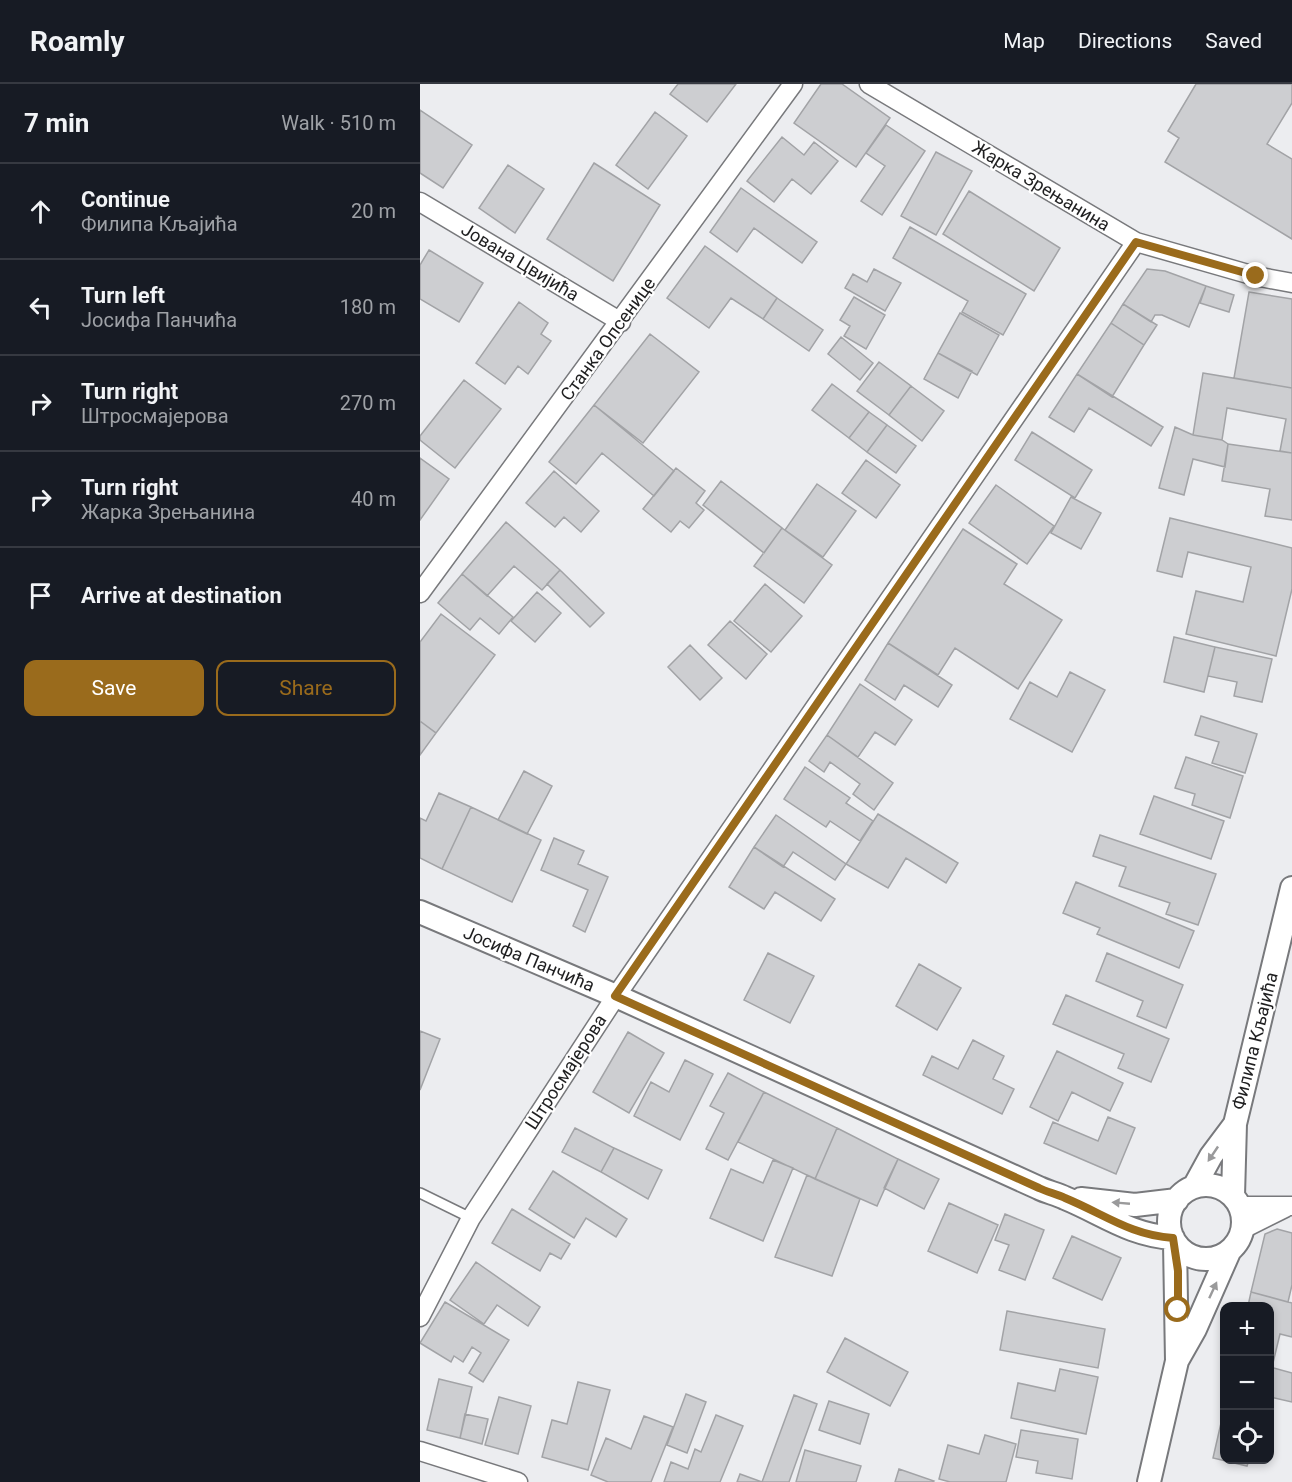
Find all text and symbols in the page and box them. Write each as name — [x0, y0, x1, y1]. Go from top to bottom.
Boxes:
text: Roamly — [30, 25, 125, 58]
text: Map — [1003, 29, 1045, 53]
text: Directions — [1078, 29, 1172, 53]
text: Saved — [1205, 29, 1262, 53]
text: 7 min — [24, 108, 89, 138]
text: Walk · 510 m — [281, 111, 396, 135]
street label: Жарка Зрењанина — [969, 136, 1114, 235]
text: Continue — [81, 187, 170, 212]
icon: ahead — [24, 195, 57, 228]
text: 20 m — [351, 199, 396, 223]
text: Филипа Кљајића — [81, 212, 238, 236]
street label: Јована Цвијића — [458, 218, 583, 305]
route end — [1242, 262, 1268, 288]
street label: Станка Опсенице — [556, 273, 659, 404]
text: Turn left — [81, 283, 165, 308]
icon: left — [24, 291, 57, 324]
text: 180 m — [340, 295, 396, 319]
text: Јосифа Панчића — [81, 308, 237, 332]
text: Turn right — [81, 379, 178, 404]
icon: right — [24, 387, 57, 420]
text: 270 m — [340, 391, 396, 415]
text: Штросмајерова — [81, 404, 229, 428]
text: Turn right — [81, 475, 178, 500]
icon: right — [24, 483, 57, 516]
text: 40 m — [351, 487, 396, 511]
text: Жарка Зрењанина — [81, 500, 255, 524]
icon: arrive — [24, 579, 57, 612]
text: Arrive at destination — [81, 583, 282, 608]
button: Save — [24, 660, 204, 716]
button: Share — [216, 660, 396, 716]
street label: Јосифа Панчића — [460, 921, 598, 996]
street label: Филипа Кљајића — [1227, 970, 1282, 1112]
street label: Штросмајерова — [521, 1010, 611, 1133]
one-way arrow — [1207, 1146, 1219, 1162]
one-way arrow — [1111, 1199, 1130, 1208]
one-way arrow — [1208, 1280, 1218, 1298]
route start — [1164, 1296, 1190, 1322]
map controls — [1220, 1302, 1274, 1464]
button: + — [1220, 1302, 1274, 1356]
button: − — [1220, 1356, 1274, 1410]
button: locate — [1220, 1410, 1274, 1464]

